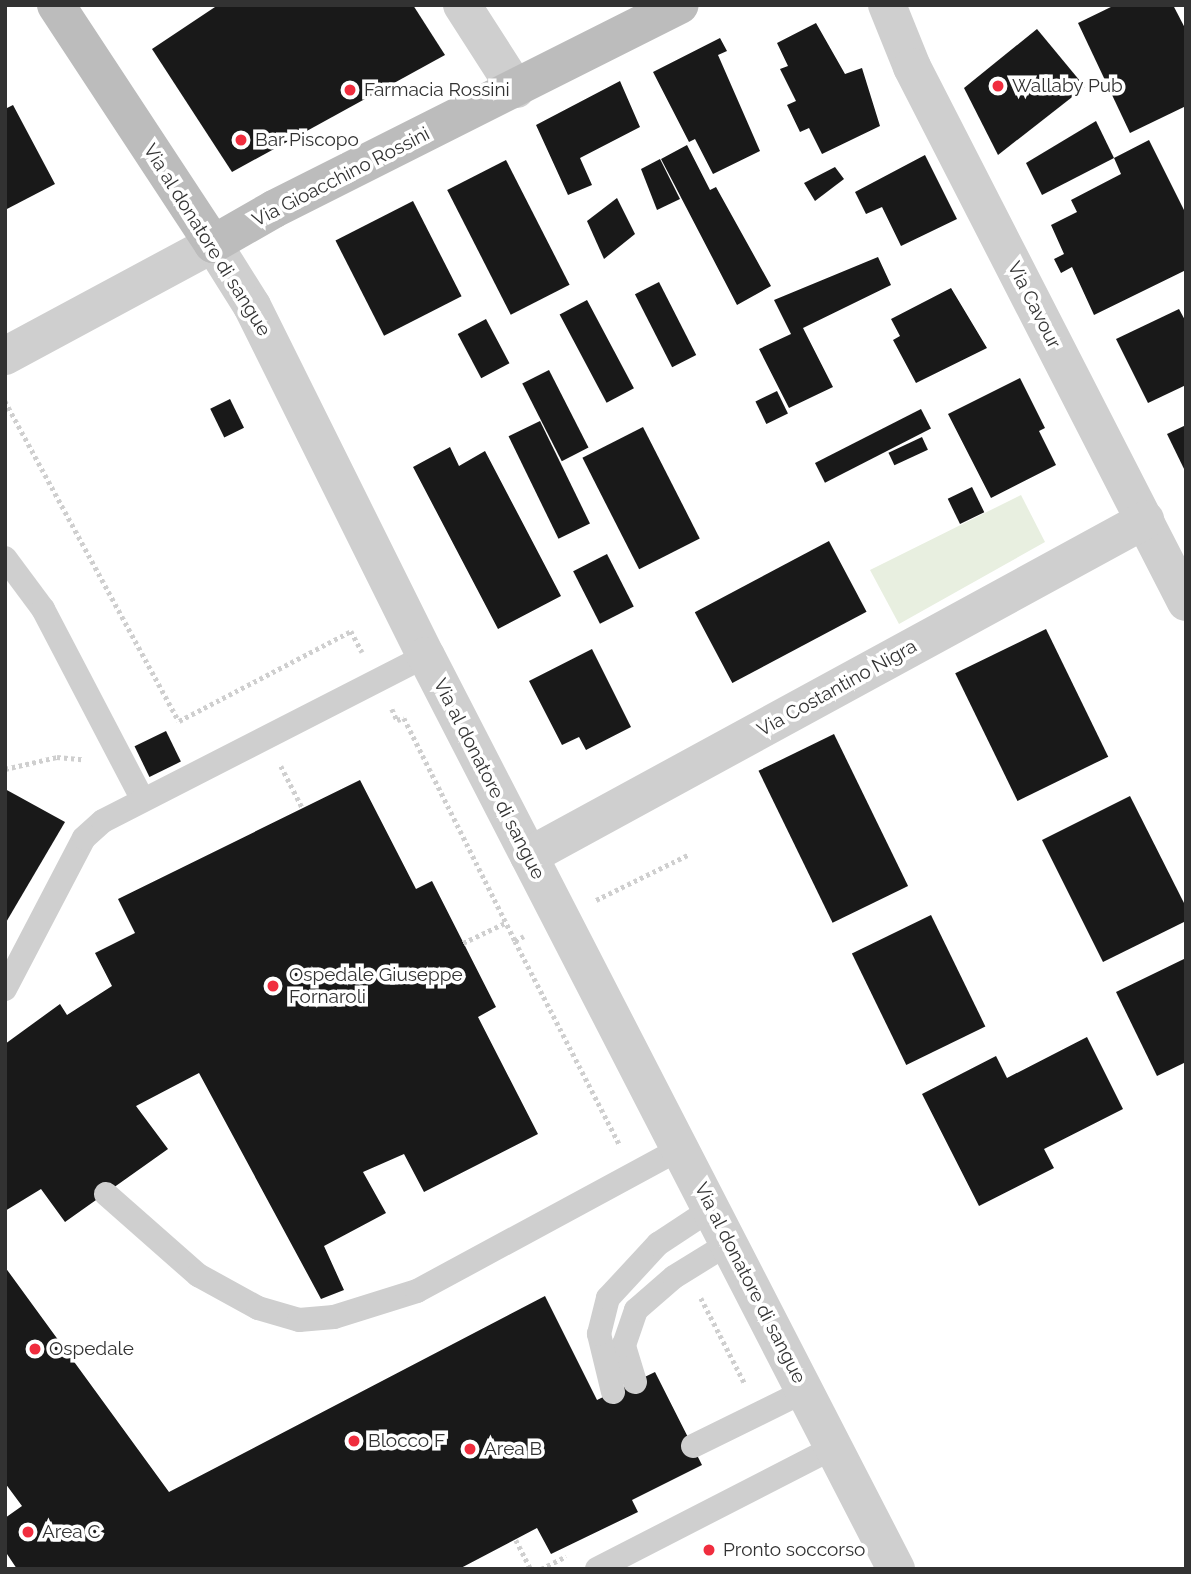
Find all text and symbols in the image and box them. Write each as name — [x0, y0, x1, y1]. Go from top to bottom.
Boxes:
place label: Wallaby Pub — [1012, 75, 1123, 97]
marker: Wallaby Pub — [990, 78, 1006, 94]
place label: Farmacia Rossini — [364, 79, 510, 101]
marker: Farmacia Rossini — [342, 82, 358, 98]
street label: Via Gioacchino Rossini — [249, 122, 433, 232]
place label: Bar Piscopo — [255, 129, 359, 151]
marker: Bar Piscopo — [233, 132, 249, 148]
street label: Via al donatore di sangue — [138, 140, 276, 340]
street label: Via Cavour — [1002, 258, 1066, 352]
street label: Via Costantino Nigra — [753, 635, 921, 741]
street label: Via al donatore di sangue — [428, 675, 550, 883]
place label: Ospedale Giuseppe Fornaroli — [289, 964, 463, 1008]
marker: Ospedale Giuseppe Fornaroli — [263, 976, 283, 996]
street label: Via al donatore di sangue — [689, 1179, 811, 1387]
place label: Ospedale — [49, 1338, 134, 1360]
marker: Ospedale — [27, 1341, 43, 1357]
place label: Blocco F — [368, 1430, 445, 1452]
marker: Blocco F — [346, 1433, 362, 1449]
place label: Area B — [484, 1438, 542, 1460]
marker: Area B — [462, 1441, 478, 1457]
place label: Area C — [42, 1521, 101, 1543]
marker: Area C — [20, 1524, 36, 1540]
place label: Pronto soccorso — [723, 1539, 865, 1561]
marker: Pronto soccorso — [701, 1542, 717, 1558]

